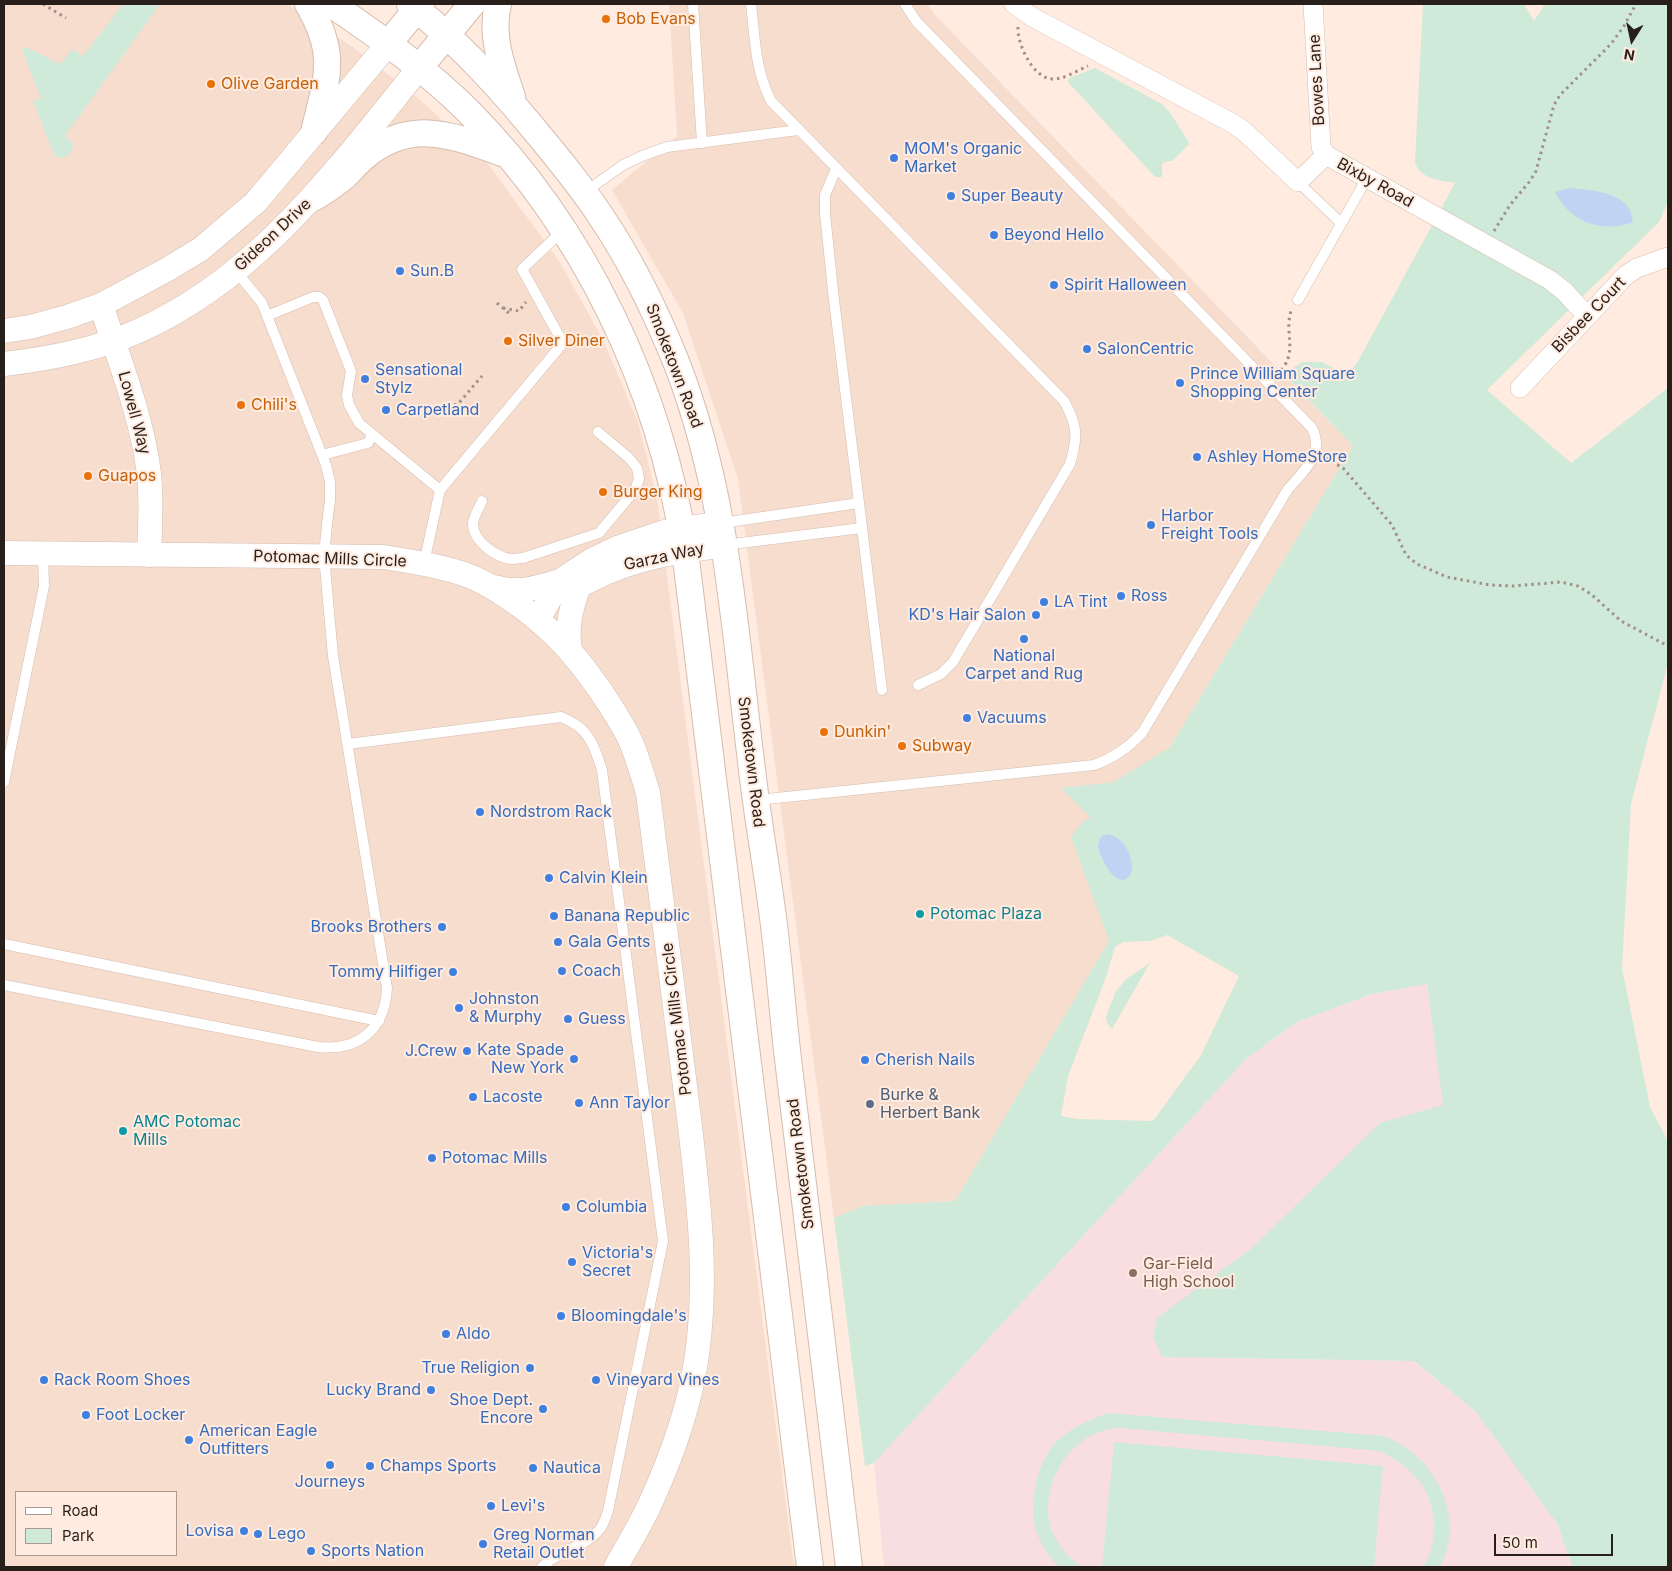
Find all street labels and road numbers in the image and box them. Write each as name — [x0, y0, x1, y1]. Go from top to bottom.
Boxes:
street label: Bowes Lane — [1305, 34, 1329, 126]
street label: Bixby Road — [1333, 154, 1417, 212]
street label: Gideon Drive — [231, 194, 315, 276]
street label: Bisbee Court — [1548, 273, 1630, 357]
street label: Smoketown Road — [641, 301, 707, 431]
street label: Lowell Way — [114, 369, 154, 457]
street label: Garza Way — [622, 539, 706, 575]
street label: Potomac Mills Circle — [253, 547, 407, 571]
street label: Smoketown Road — [733, 695, 769, 829]
street label: Potomac Mills Circle — [658, 942, 696, 1096]
street label: Smoketown Road — [783, 1097, 819, 1231]

